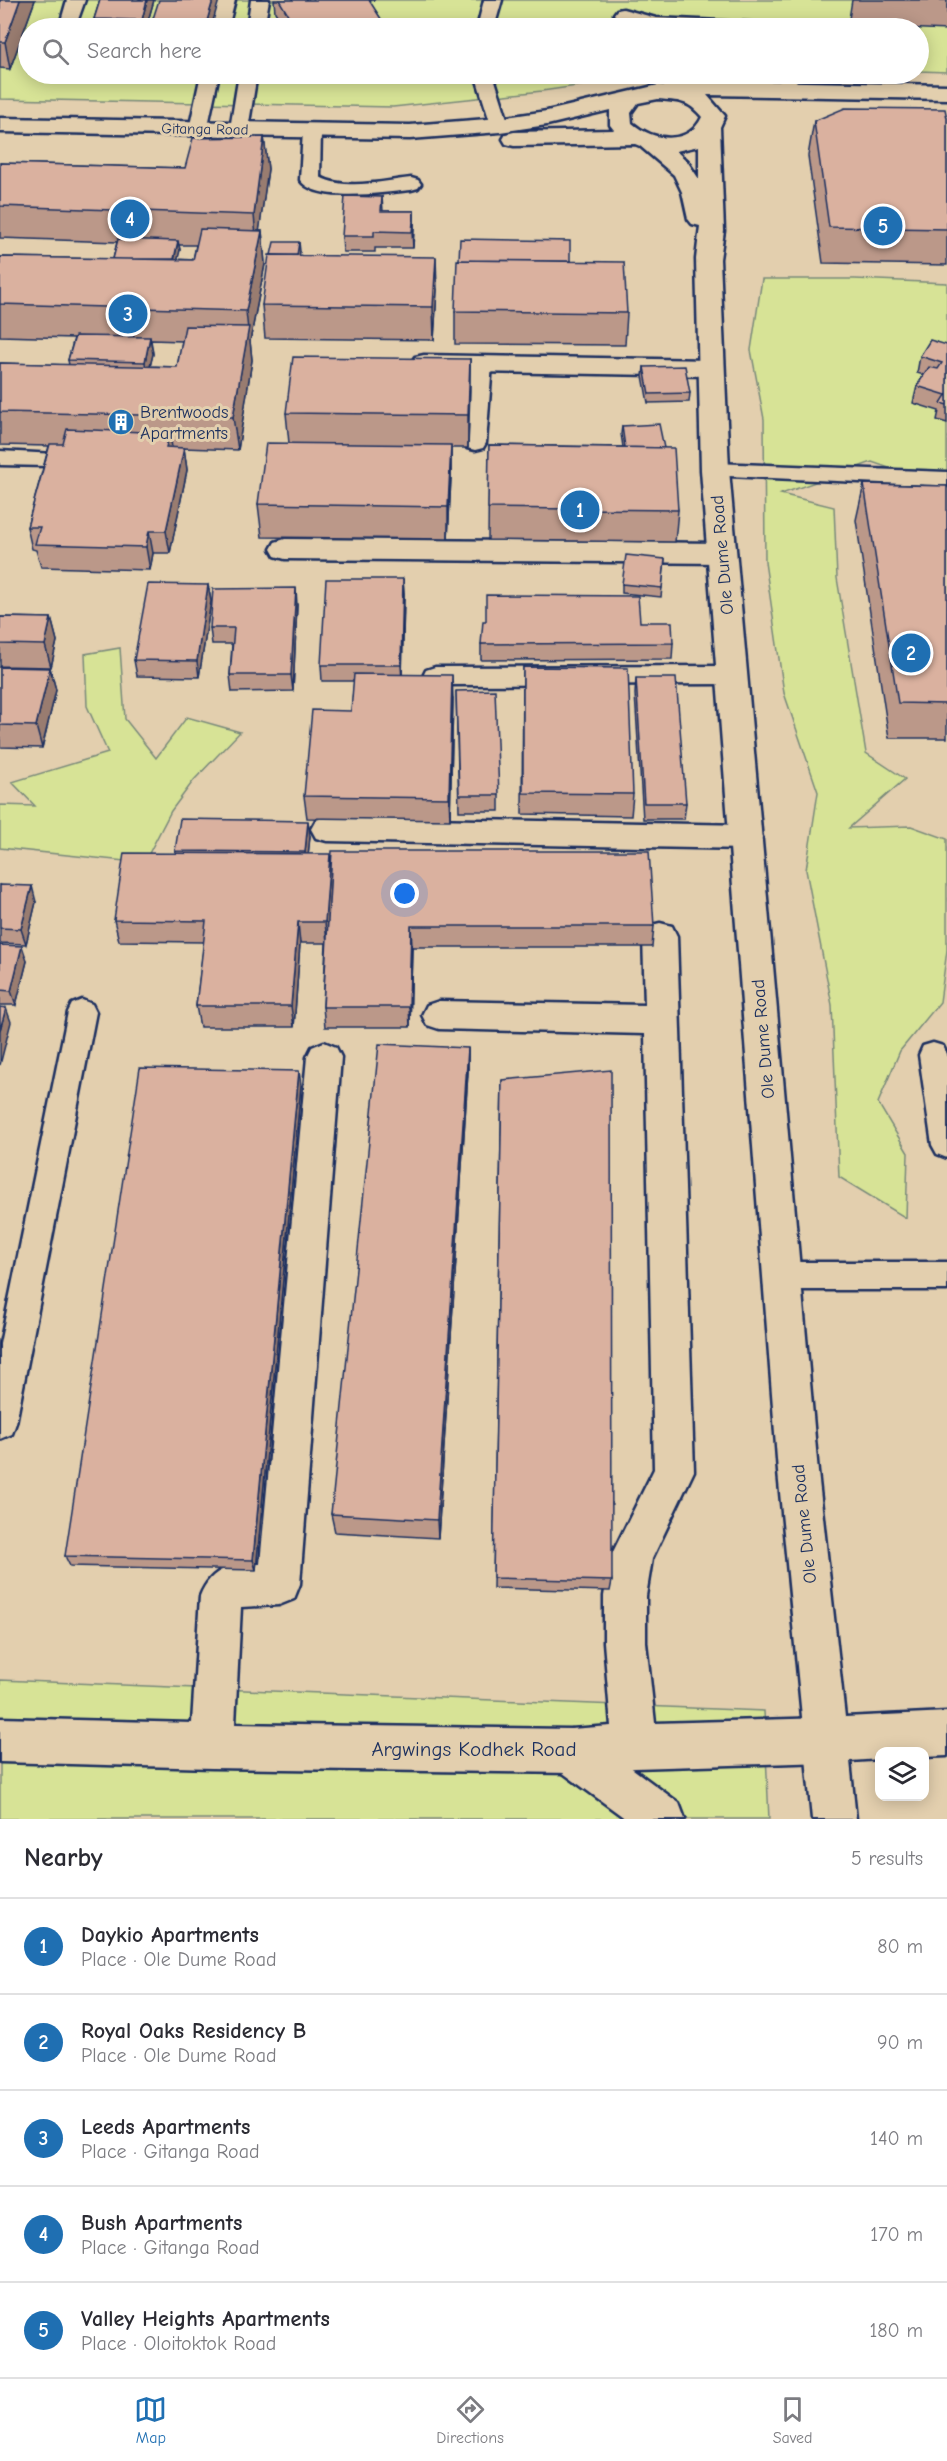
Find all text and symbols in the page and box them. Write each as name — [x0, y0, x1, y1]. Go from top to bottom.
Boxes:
search box — [18, 18, 929, 84]
icon: search — [39, 35, 72, 68]
text: Search here — [87, 38, 202, 64]
street label: Gitanga Road — [161, 119, 249, 139]
pin: 4 — [110, 196, 150, 242]
pin: 5 — [864, 204, 902, 248]
pin: 3 — [108, 292, 148, 336]
place label: Brentwoods Apartments — [140, 402, 229, 444]
building icon: Brentwoods Apartments — [106, 407, 136, 437]
pin: 1 — [560, 488, 600, 532]
street label: Ole Dume Road — [707, 494, 738, 616]
pin: 2 — [892, 630, 930, 676]
your location — [390, 879, 419, 908]
street label: Ole Dume Road — [748, 978, 779, 1100]
street label: Ole Dume Road — [788, 1463, 821, 1585]
street label: Argwings Kodhek Road — [371, 1737, 577, 1761]
map controls — [875, 1747, 929, 1801]
button: layers — [875, 1747, 929, 1801]
text: Nearby — [24, 1843, 103, 1873]
text: 5 results — [851, 1847, 923, 1870]
text: Daykio Apartments — [81, 1922, 259, 1948]
text: 1 — [40, 1935, 47, 1958]
text: 80 m — [877, 1935, 923, 1958]
text: Place · Ole Dume Road — [81, 1948, 277, 1971]
text: Royal Oaks Residency B — [81, 2018, 306, 2044]
text: 2 — [39, 2031, 48, 2054]
text: 90 m — [877, 2031, 923, 2054]
text: Place · Ole Dume Road — [81, 2044, 277, 2067]
text: Leeds Apartments — [81, 2114, 250, 2140]
text: 3 — [39, 2127, 48, 2150]
text: 140 m — [870, 2127, 923, 2150]
text: Place · Gitanga Road — [81, 2140, 260, 2163]
text: Bush Apartments — [81, 2210, 242, 2236]
text: 4 — [39, 2223, 48, 2246]
text: 170 m — [870, 2223, 923, 2246]
text: Place · Gitanga Road — [81, 2236, 260, 2259]
text: Valley Heights Apartments — [81, 2306, 330, 2332]
text: 5 — [38, 2319, 49, 2342]
text: 180 m — [869, 2319, 923, 2342]
text: Place · Oloitoktok Road — [81, 2332, 276, 2355]
tab: Map — [134, 2393, 167, 2447]
tab: Directions — [436, 2393, 504, 2447]
tab: Saved — [773, 2393, 813, 2447]

